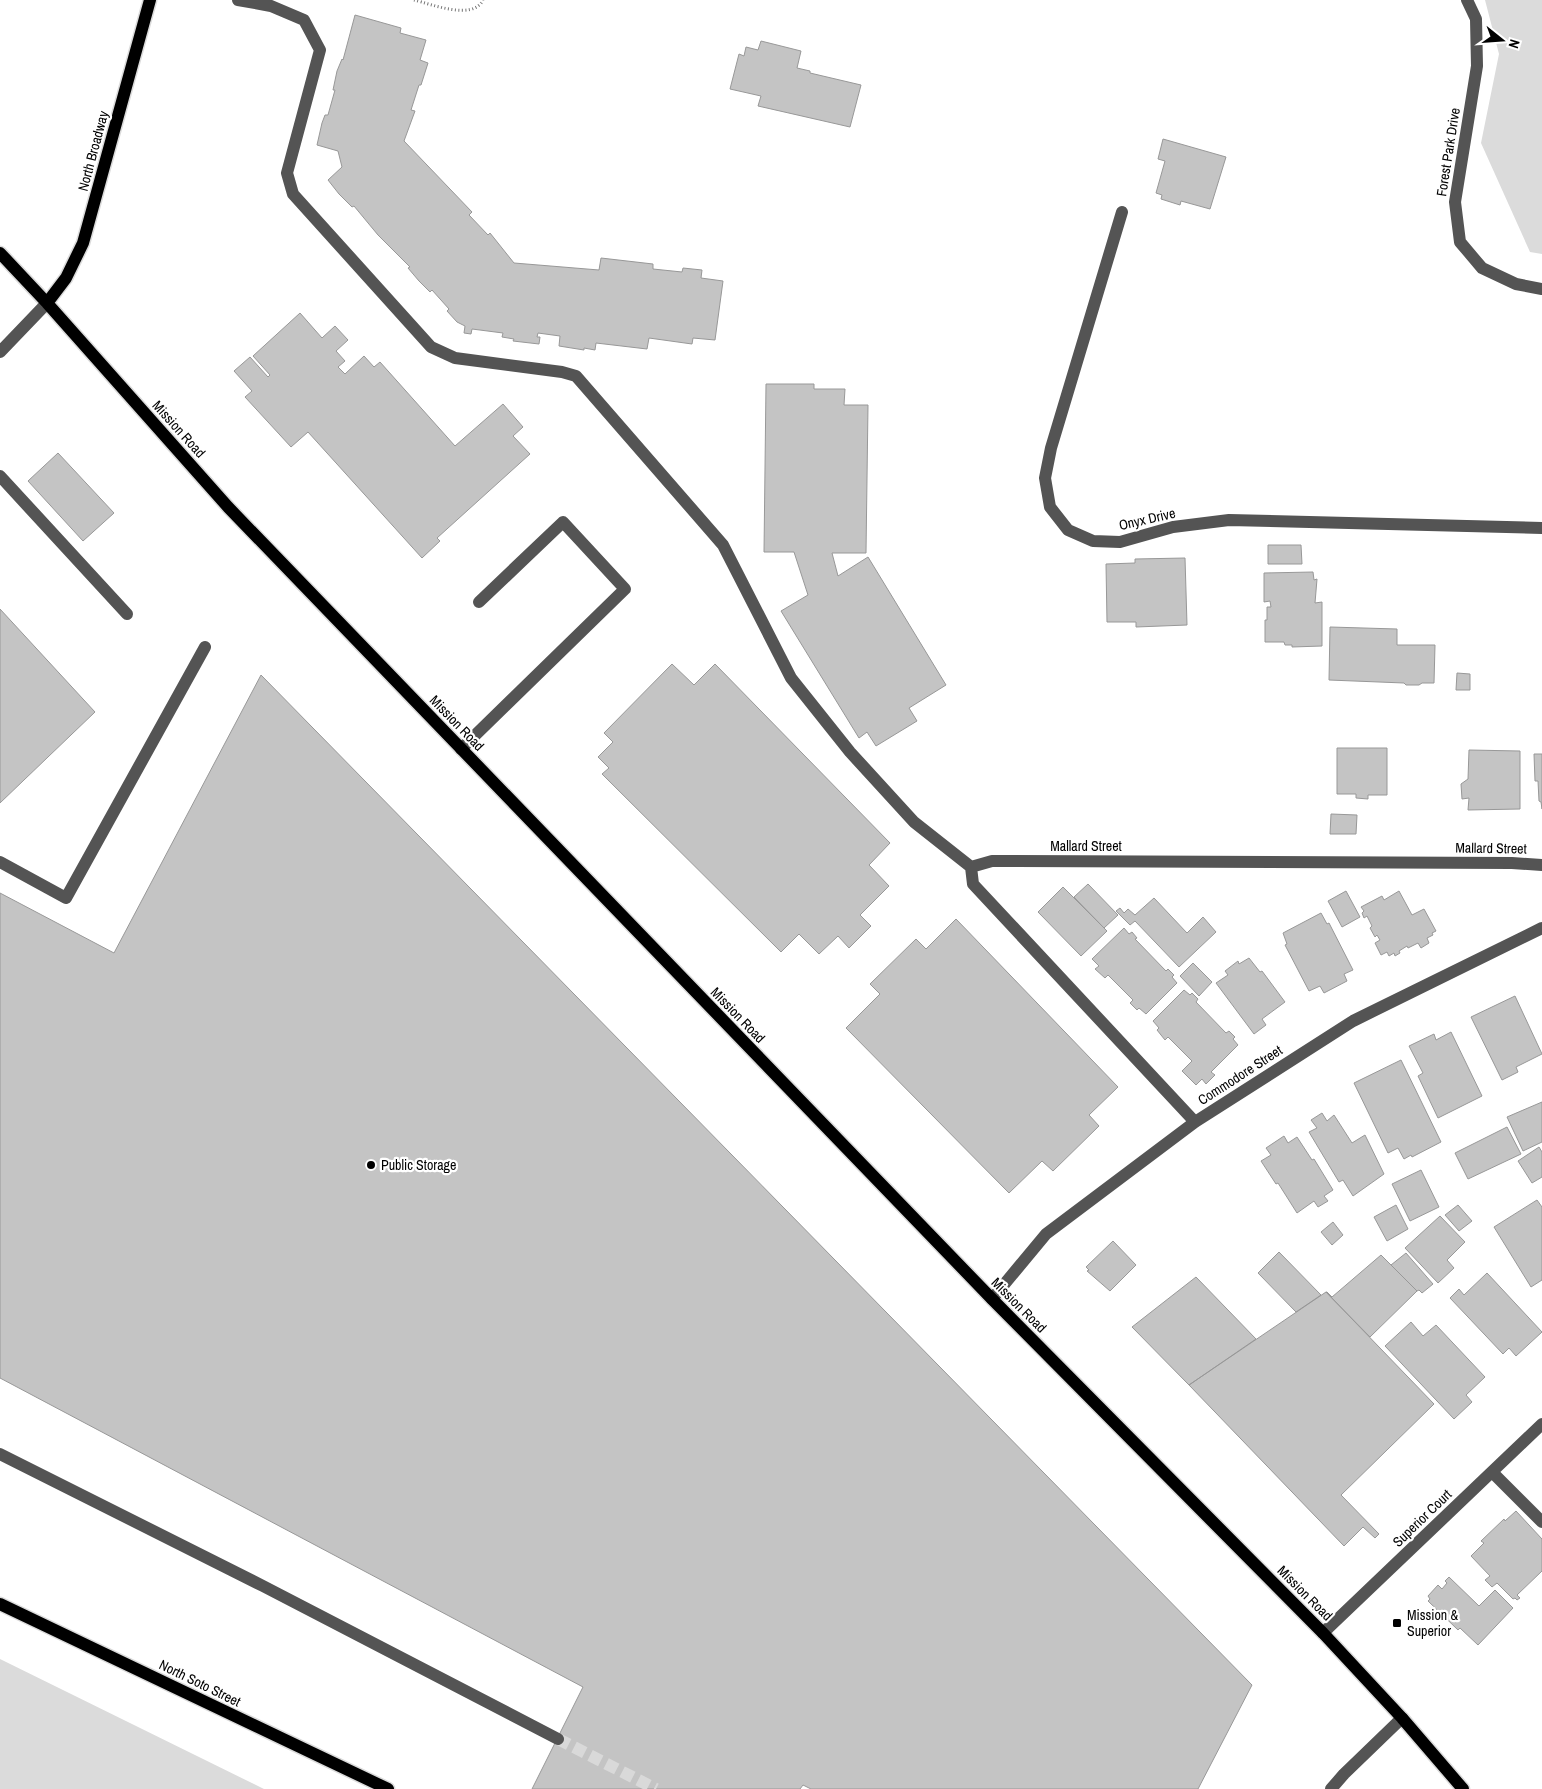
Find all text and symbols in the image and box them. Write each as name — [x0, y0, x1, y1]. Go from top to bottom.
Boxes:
north arrow — [1477, 15, 1527, 65]
text: N — [1505, 37, 1524, 50]
street label: Forest Park Drive — [1432, 106, 1464, 198]
street label: North Broadway — [74, 109, 112, 193]
street label: Mission Road — [149, 397, 209, 461]
street label: Onyx Drive — [1117, 504, 1177, 534]
street label: Mission Road — [426, 691, 488, 755]
street label: Mallard Street — [1050, 837, 1122, 855]
street label: Mallard Street — [1455, 838, 1527, 858]
street label: Mission Road — [707, 983, 769, 1047]
street label: Commodore Street — [1194, 1041, 1286, 1109]
place label: Public Storage — [381, 1156, 456, 1174]
marker: Public Storage — [365, 1159, 377, 1171]
street label: Mission Road — [988, 1274, 1050, 1336]
street label: Superior Court — [1389, 1485, 1455, 1551]
street label: Mission Road — [1274, 1562, 1336, 1624]
place label: Mission & Superior — [1407, 1606, 1458, 1640]
marker: Mission & Superior — [1391, 1617, 1403, 1629]
street label: North Soto Street — [156, 1655, 244, 1711]

